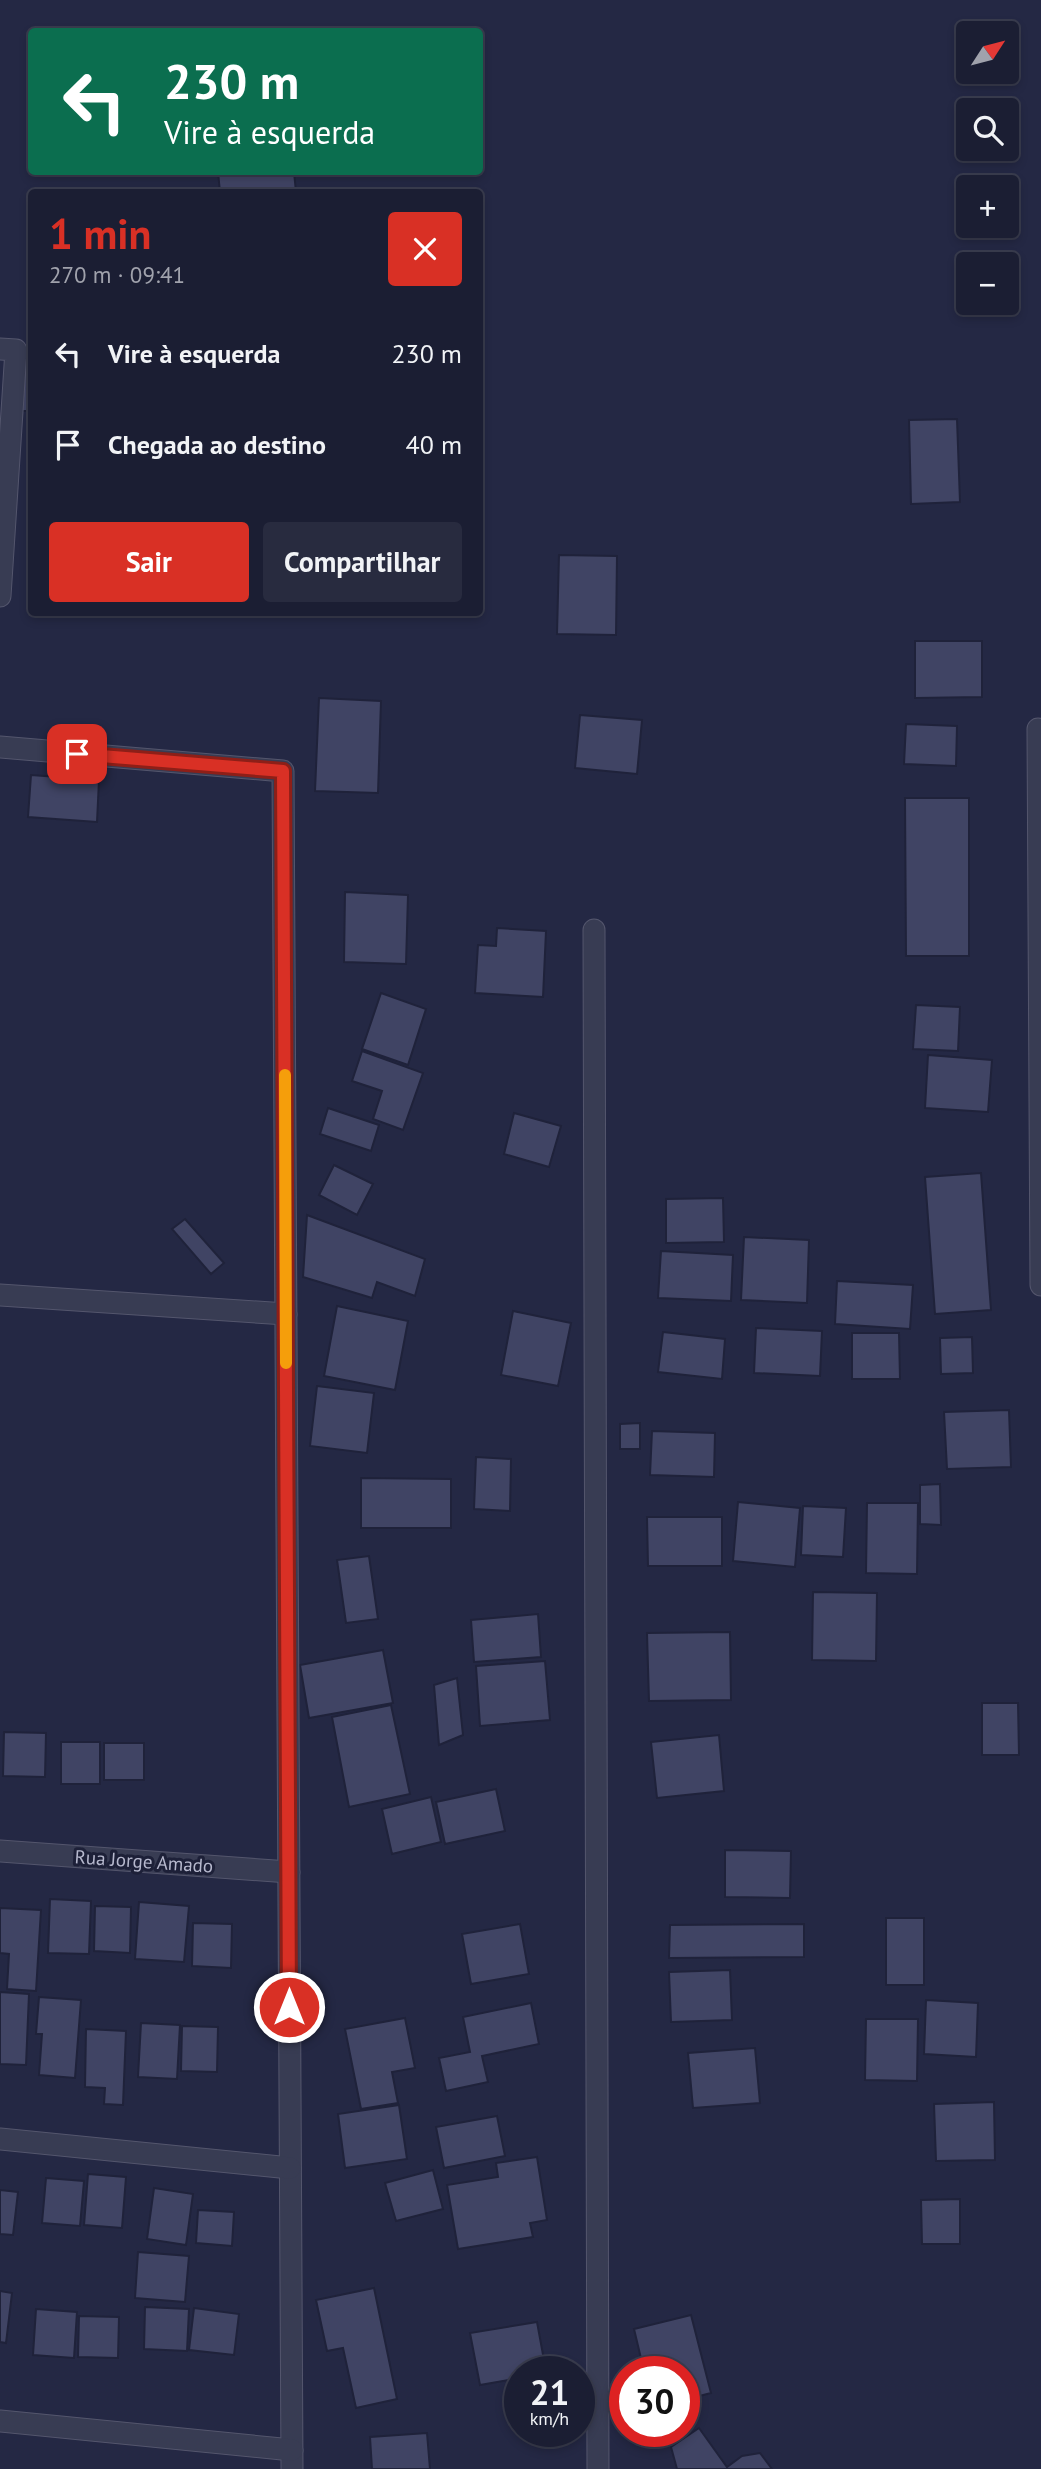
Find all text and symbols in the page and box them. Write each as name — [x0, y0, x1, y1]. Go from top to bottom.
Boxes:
north arrow — [956, 21, 1018, 84]
map controls — [956, 21, 1019, 315]
text: 230 m — [164, 49, 299, 113]
icon: left — [49, 56, 140, 147]
button: search — [956, 98, 1019, 161]
text: Vire à esquerda — [164, 111, 375, 153]
button: + — [956, 175, 1019, 238]
text: 1 min — [49, 206, 151, 261]
button: close — [388, 212, 462, 286]
button: − — [956, 252, 1019, 315]
text: 270 m · 09:41 — [49, 260, 185, 289]
icon: left — [49, 335, 87, 373]
text: Vire à esquerda — [108, 337, 280, 370]
text: 230 m — [391, 337, 462, 370]
icon: arrive — [49, 426, 87, 464]
text: Chegada ao destino — [108, 428, 326, 461]
text: 40 m — [406, 428, 462, 461]
button: Sair — [49, 522, 249, 602]
button: Compartilhar — [263, 522, 462, 602]
pin — [47, 724, 107, 784]
icon: arrive — [58, 735, 96, 773]
street label: Rua Jorge Amado — [74, 1844, 214, 1878]
position arrow — [252, 1970, 326, 2044]
speed limit sign: 30 — [609, 2356, 700, 2447]
text: 21 — [530, 2369, 569, 2415]
text: km/h — [530, 2407, 569, 2430]

